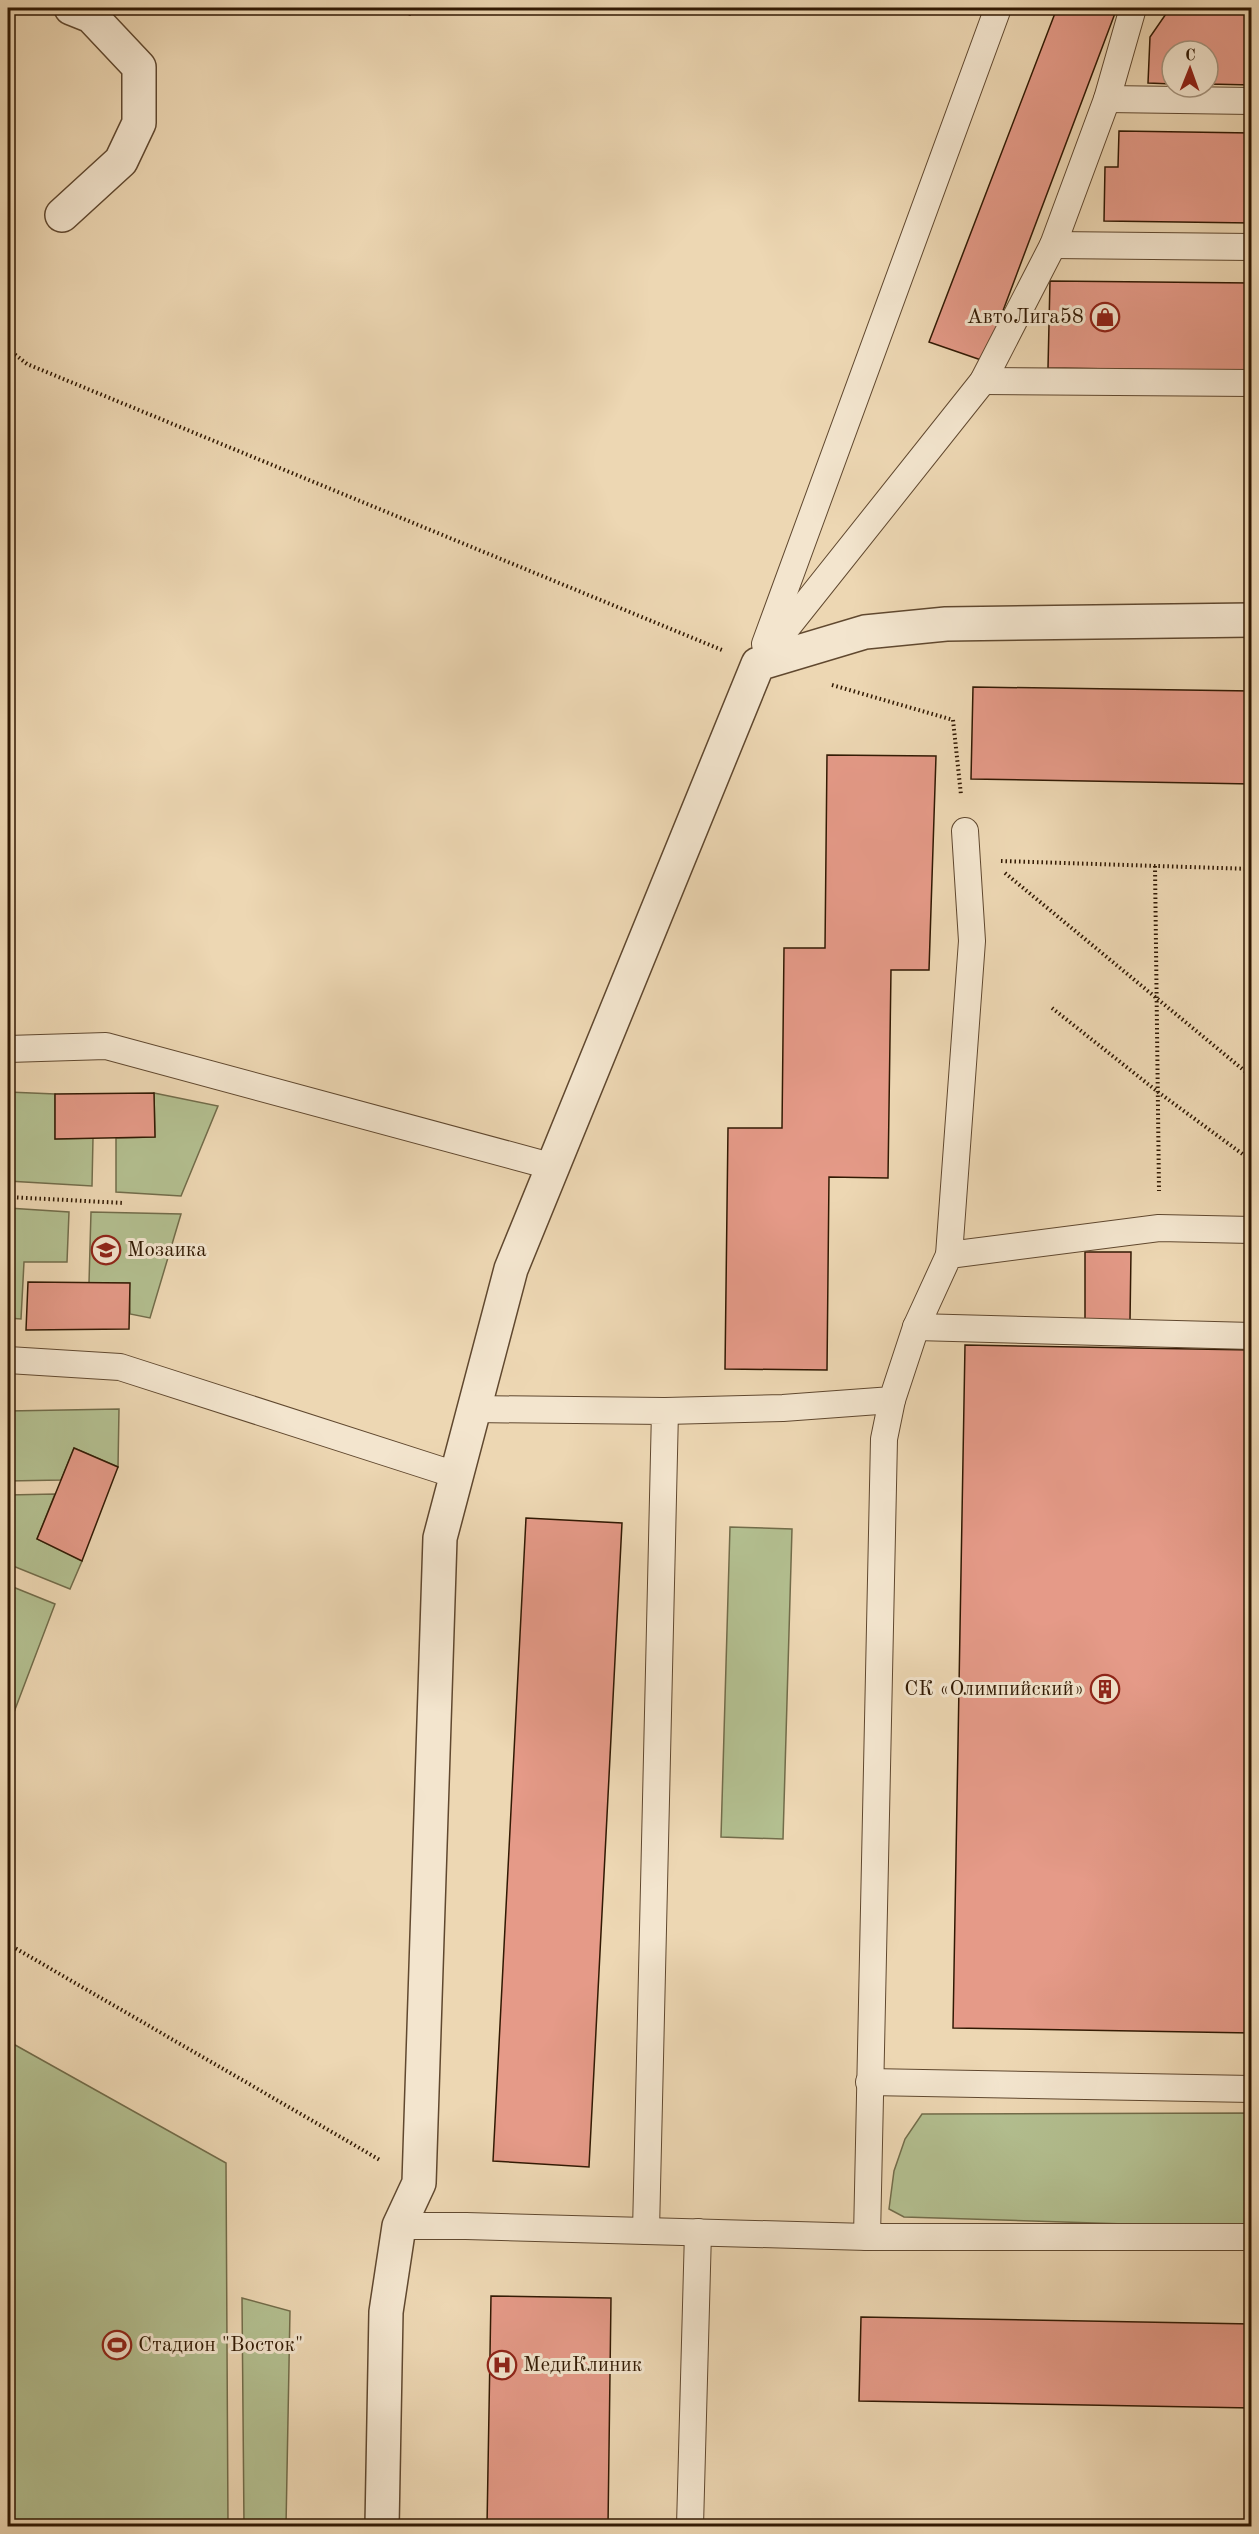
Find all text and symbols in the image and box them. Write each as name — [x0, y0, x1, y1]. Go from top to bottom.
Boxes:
north arrow — [1160, 39, 1220, 99]
text: С — [1185, 48, 1196, 64]
shop icon: АвтоЛига58 — [1089, 301, 1121, 333]
place label: АвтоЛига58 — [967, 307, 1084, 328]
school or university icon: Мозаика — [90, 1234, 122, 1266]
place label: Мозаика — [127, 1240, 207, 1261]
building icon: СК «Олимпийский» — [1089, 1673, 1121, 1705]
place label: СК «Олимпийский» — [904, 1679, 1084, 1700]
sports icon: Стадион "Восток" — [101, 2329, 133, 2361]
place label: Стадион "Восток" — [138, 2335, 303, 2356]
hospital icon: МедиКлиник — [486, 2349, 518, 2381]
place label: МедиКлиник — [523, 2355, 643, 2376]

